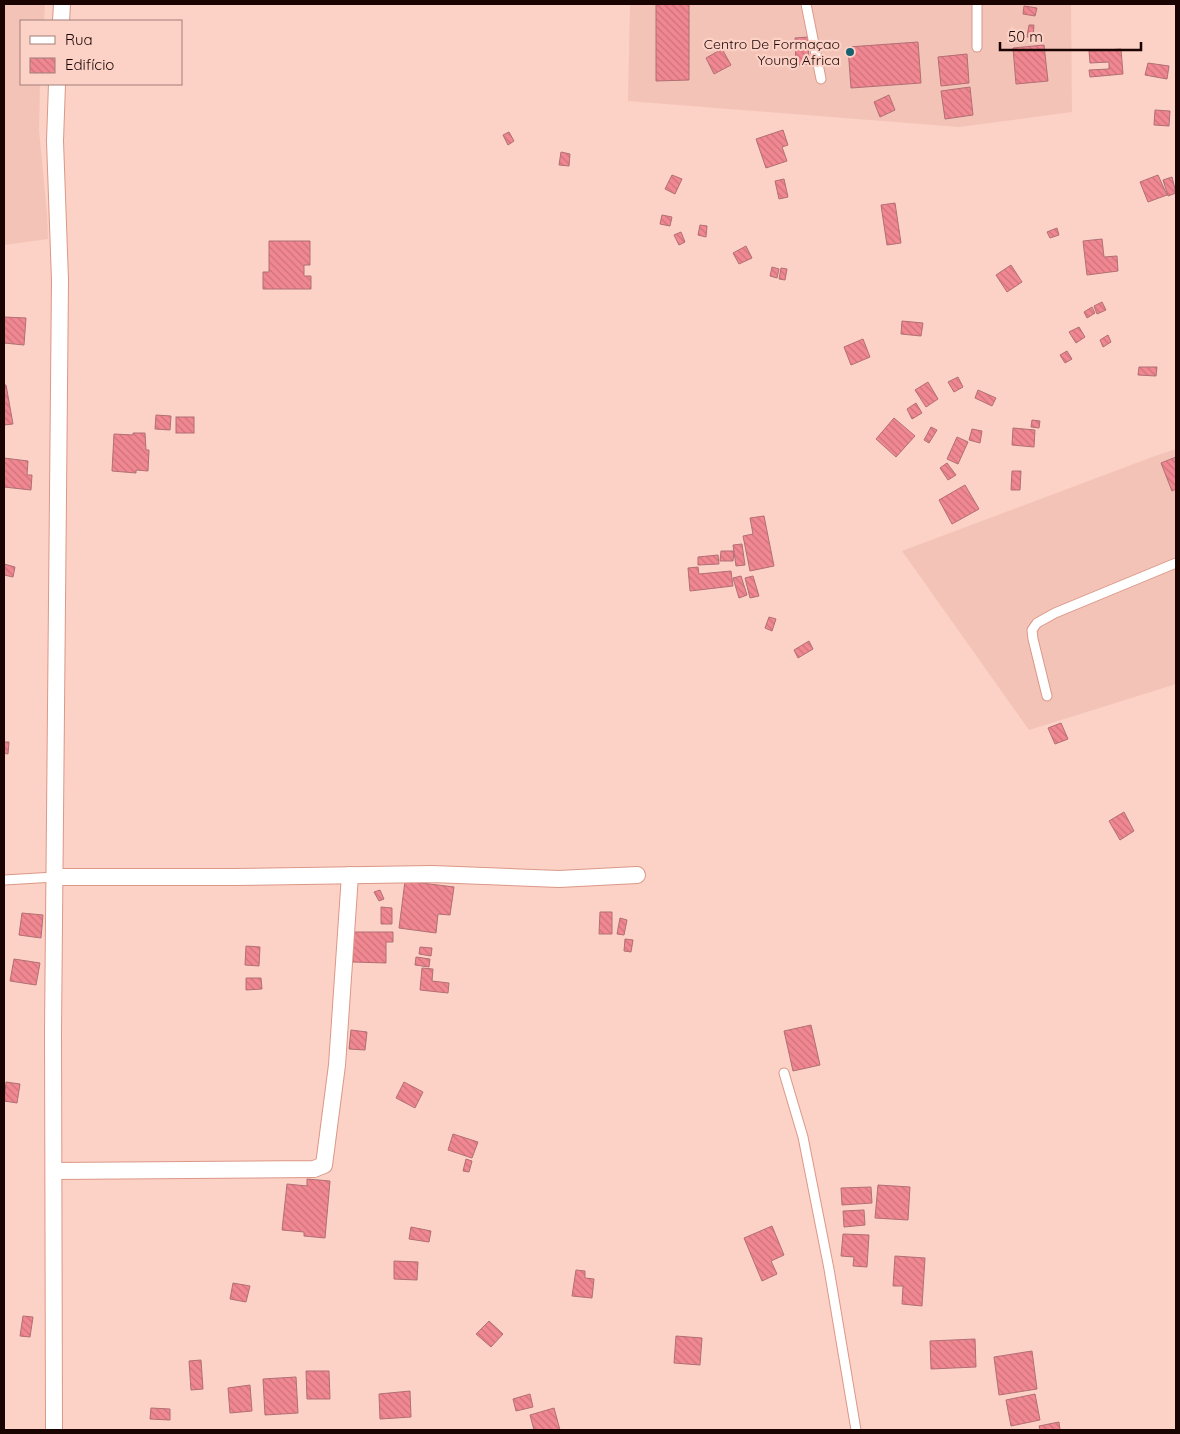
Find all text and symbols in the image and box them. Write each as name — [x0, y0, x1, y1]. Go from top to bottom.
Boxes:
legend — [20, 20, 182, 85]
scale bar — [1000, 20, 1141, 52]
text: 50 m — [1008, 27, 1043, 46]
text: Rua — [65, 30, 93, 49]
place label: Centro De Formaçao Young Africa — [704, 35, 840, 69]
marker: Centro De Formaçao Young Africa — [844, 46, 856, 58]
text: Edifício — [65, 55, 114, 74]

